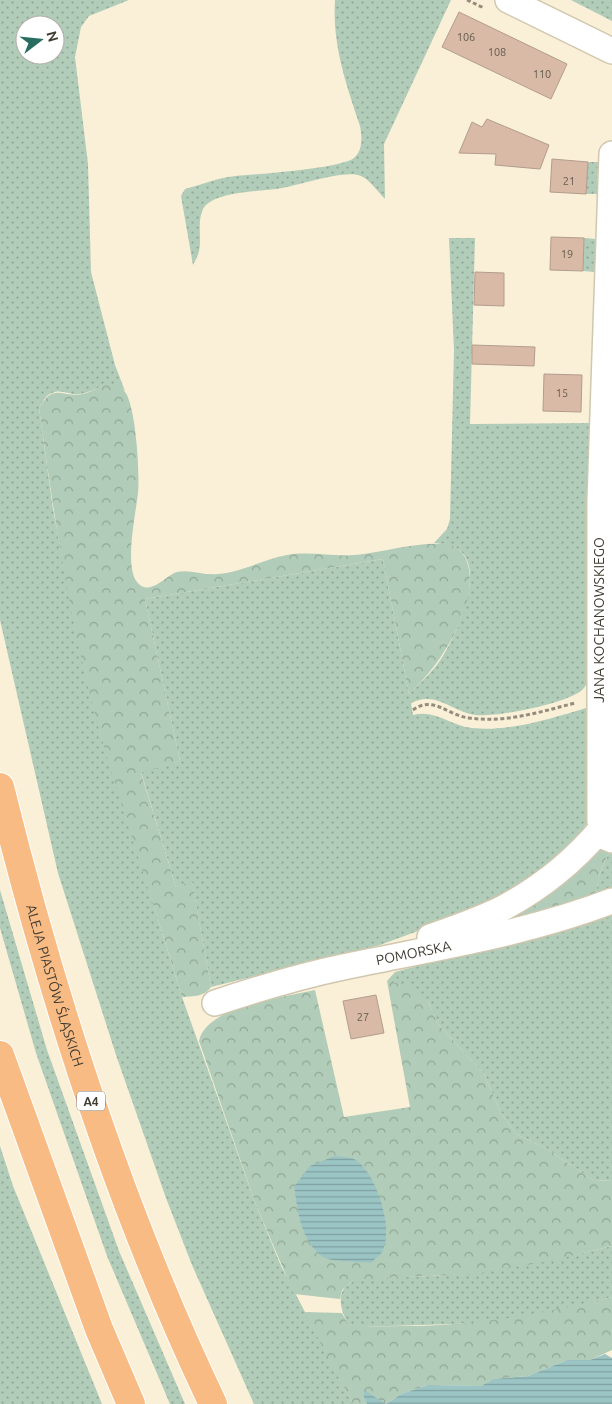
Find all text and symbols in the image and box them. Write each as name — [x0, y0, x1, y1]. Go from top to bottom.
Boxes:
north arrow — [15, 15, 65, 65]
text: N — [43, 29, 62, 44]
house number: 106 — [457, 31, 475, 43]
house number: 108 — [488, 46, 506, 58]
house number: 110 — [533, 68, 551, 80]
house number: 21 — [563, 175, 575, 187]
house number: 19 — [561, 248, 573, 260]
house number: 15 — [556, 387, 568, 399]
street label: JANA KOCHANOWSKIEGO — [591, 537, 607, 703]
street label: ALEJA PIASTÓW ŚLĄSKICH — [23, 903, 87, 1069]
street label: POMORSKA — [374, 937, 453, 968]
house number: 27 — [357, 1011, 369, 1023]
road number: A4 — [77, 1092, 105, 1110]

